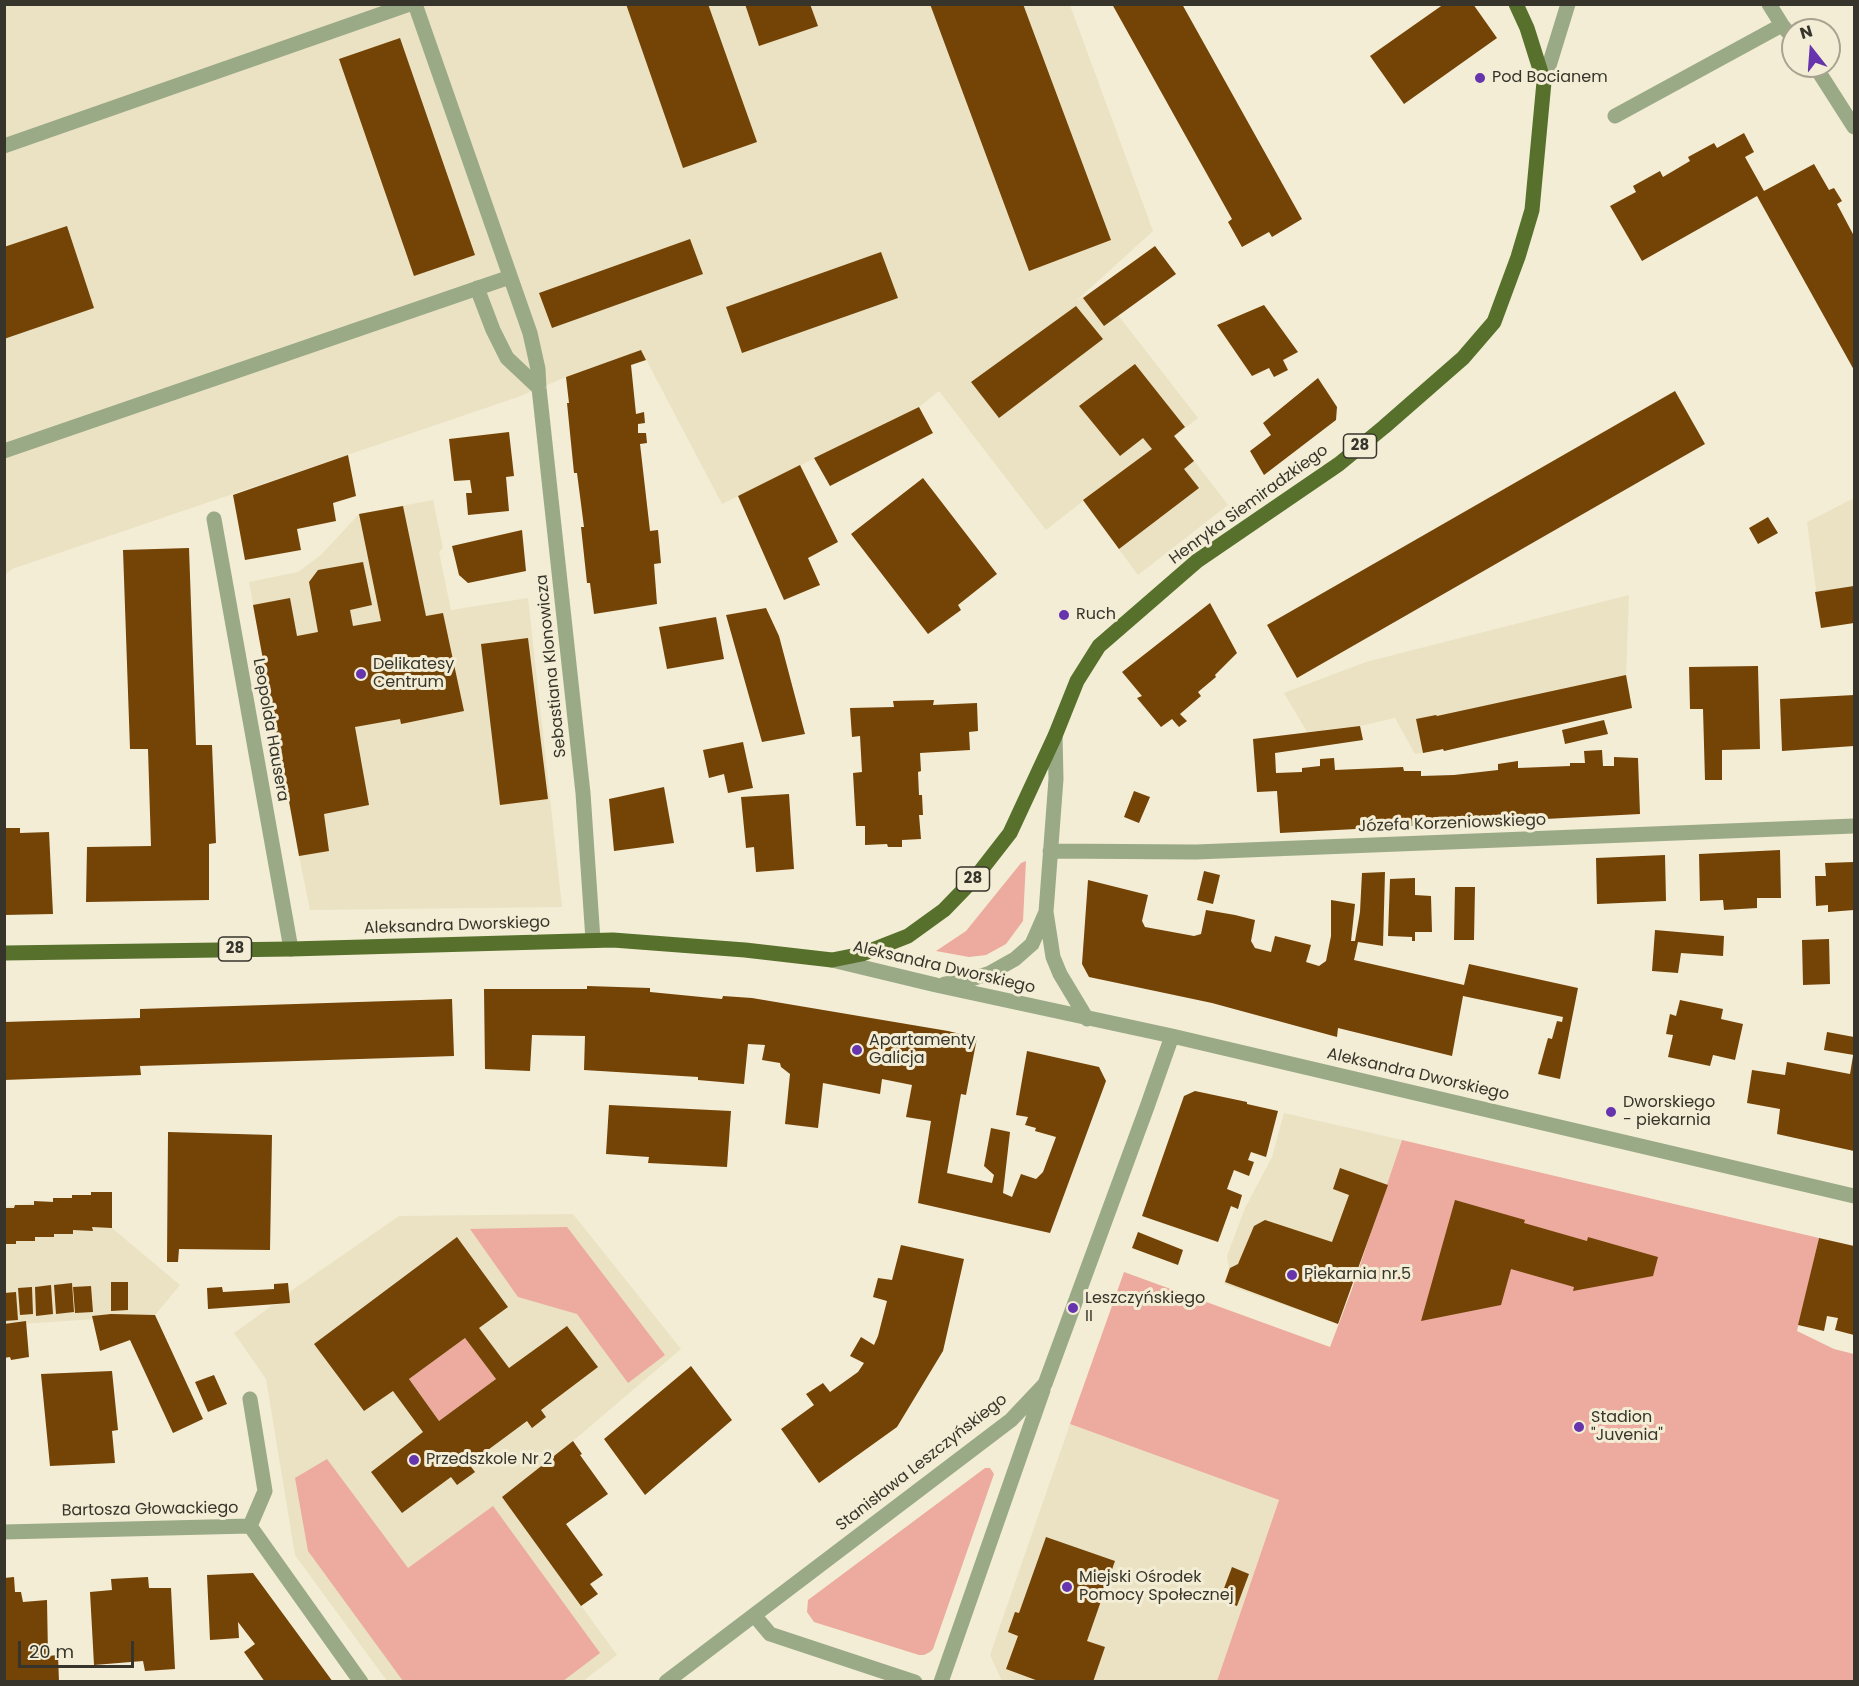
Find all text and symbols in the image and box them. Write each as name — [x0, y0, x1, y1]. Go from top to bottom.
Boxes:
north arrow — [1781, 18, 1841, 78]
text: N — [1797, 19, 1815, 45]
place label: Pod Bocianem — [1492, 68, 1608, 88]
marker: Pod Bocianem — [1473, 71, 1487, 85]
road number: 28 — [1344, 434, 1376, 458]
street label: Henryka Siemiradzkiego — [1166, 441, 1332, 569]
street label: Sebastiana Klonowicza — [533, 573, 571, 759]
place label: Ruch — [1076, 605, 1116, 625]
marker: Ruch — [1057, 608, 1071, 622]
place label: Delikatesy Centrum — [373, 655, 454, 693]
street label: Leopolda Hausera — [248, 657, 292, 803]
marker: Delikatesy Centrum — [354, 667, 368, 681]
street label: Józefa Korzeniowskiego — [1358, 811, 1546, 837]
road number: 28 — [956, 867, 990, 891]
street label: Aleksandra Dworskiego — [364, 913, 550, 939]
road number: 28 — [218, 937, 252, 961]
street label: Aleksandra Dworskiego — [851, 938, 1037, 998]
place label: Apartamenty Galicja — [869, 1031, 975, 1069]
marker: Apartamenty Galicja — [850, 1043, 864, 1057]
street label: Aleksandra Dworskiego — [1325, 1045, 1511, 1105]
place label: Dworskiego - piekarnia — [1623, 1093, 1715, 1131]
marker: Dworskiego - piekarnia — [1604, 1105, 1618, 1119]
place label: Piekarnia nr.5 — [1304, 1265, 1411, 1285]
marker: Piekarnia nr.5 — [1285, 1268, 1299, 1282]
place label: Leszczyńskiego II — [1085, 1289, 1205, 1327]
marker: Leszczyńskiego II — [1066, 1301, 1080, 1315]
street label: Stanisława Leszczyńskiego — [833, 1390, 1011, 1536]
place label: Stadion "Juvenia" — [1591, 1408, 1663, 1446]
marker: Stadion "Juvenia" — [1572, 1420, 1586, 1434]
place label: Przedszkole Nr 2 — [426, 1450, 552, 1470]
marker: Przedszkole Nr 2 — [407, 1453, 421, 1467]
street label: Bartosza Głowackiego — [61, 1499, 239, 1521]
place label: Miejski Ośrodek Pomocy Społecznej — [1079, 1568, 1234, 1606]
marker: Miejski Ośrodek Pomocy Społecznej — [1060, 1580, 1074, 1594]
scale bar — [21, 1629, 136, 1667]
text: 20 m — [29, 1639, 74, 1664]

